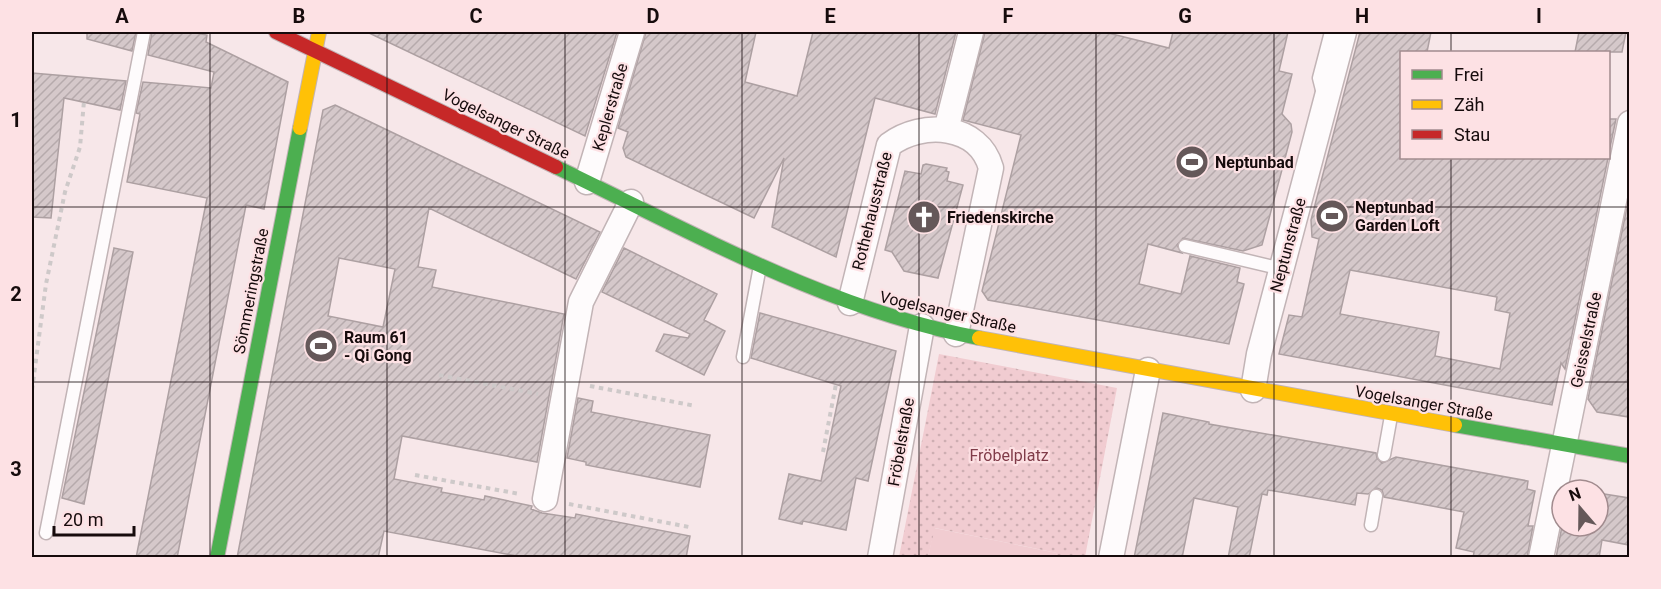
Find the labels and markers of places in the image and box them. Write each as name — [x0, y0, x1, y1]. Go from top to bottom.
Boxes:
sports icon: Neptunbad — [1174, 144, 1210, 180]
place label: Neptunbad — [1215, 153, 1294, 172]
sports icon: Neptunbad Garden Loft — [1314, 198, 1350, 234]
place label: Neptunbad Garden Loft — [1355, 198, 1440, 235]
church icon: Friedenskirche — [906, 199, 942, 235]
place label: Friedenskirche — [947, 208, 1054, 227]
sports icon: Raum 61 - Qi Gong — [303, 328, 339, 364]
place label: Raum 61 - Qi Gong — [344, 328, 412, 365]

